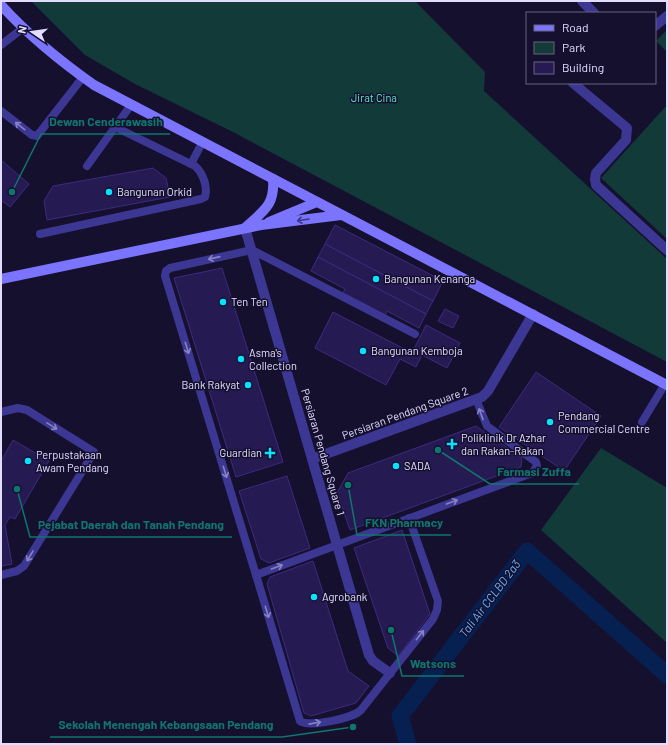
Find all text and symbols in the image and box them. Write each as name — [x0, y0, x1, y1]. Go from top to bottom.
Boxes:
north arrow — [12, 12, 52, 52]
legend — [526, 12, 656, 84]
text: Road — [562, 20, 589, 34]
text: N — [15, 25, 29, 35]
text: Park — [562, 40, 586, 54]
text: Building — [562, 60, 604, 74]
park label: Jirat Cina — [351, 91, 397, 104]
callout: Dewan Cenderawasih — [41, 110, 170, 134]
text: Dewan Cenderawasih — [49, 114, 163, 128]
one-way arrow — [15, 121, 26, 130]
place label: Bangunan Orkid — [117, 185, 192, 198]
marker: Bangunan Orkid — [104, 187, 114, 197]
one-way arrow — [297, 216, 310, 224]
one-way arrow — [207, 255, 220, 263]
place label: Bangunan Kenanga — [384, 272, 475, 285]
marker: Bangunan Kenanga — [371, 274, 381, 284]
place label: Ten Ten — [231, 295, 268, 308]
marker: Ten Ten — [218, 297, 228, 307]
one-way arrow — [184, 341, 191, 354]
place label: Bangunan Kemboja — [371, 344, 463, 357]
place label: Asma's Collection — [249, 346, 297, 372]
marker: Bangunan Kemboja — [358, 346, 368, 356]
marker: Asma's Collection — [236, 354, 246, 364]
place label: Bank Rakyat — [182, 378, 240, 391]
marker: Bank Rakyat — [243, 380, 253, 390]
street label: Persiaran Pendang Square 2 — [340, 384, 470, 441]
street label: Persiaran Pendang Square 1 — [299, 387, 348, 517]
one-way arrow — [477, 408, 485, 420]
place label: Pendang Commercial Centre — [558, 409, 650, 435]
marker: Pendang Commercial Centre — [545, 417, 555, 427]
one-way arrow — [46, 422, 58, 430]
place label: Poliklinik Dr Azhar dan Rakan-Rakan — [461, 431, 546, 457]
marker: Poliklinik Dr Azhar dan Rakan-Rakan — [446, 438, 458, 450]
place label: Guardian — [219, 446, 262, 459]
place label: Perpustakaan Awam Pendang — [36, 448, 109, 474]
marker: Guardian — [265, 448, 275, 458]
marker: Perpustakaan Awam Pendang — [23, 456, 33, 466]
place label: SADA — [404, 459, 431, 472]
callout: Farmasi Zuffa — [490, 460, 579, 484]
marker: SADA — [391, 461, 401, 471]
text: Farmasi Zuffa — [497, 464, 571, 478]
one-way arrow — [222, 465, 229, 478]
one-way arrow — [446, 498, 458, 506]
callout: FKN Pharmacy — [357, 511, 451, 535]
callout: Pejabat Daerah dan Tanah Pendang — [30, 513, 232, 537]
text: FKN Pharmacy — [365, 515, 443, 529]
text: Pejabat Daerah dan Tanah Pendang — [38, 517, 224, 531]
one-way arrow — [25, 550, 33, 562]
water label: Tali Air CCLBD 2a3 — [456, 557, 523, 640]
one-way arrow — [270, 563, 283, 570]
place label: Agrobank — [322, 590, 368, 603]
marker: Agrobank — [309, 592, 319, 602]
one-way arrow — [264, 606, 271, 619]
one-way arrow — [416, 630, 424, 641]
callout: Watsons — [402, 652, 464, 676]
text: Watsons — [410, 656, 456, 670]
callout: Sekolah Menengah Kebangsaan Pendang — [50, 713, 282, 737]
text: Sekolah Menengah Kebangsaan Pendang — [58, 717, 274, 731]
one-way arrow — [308, 719, 321, 727]

